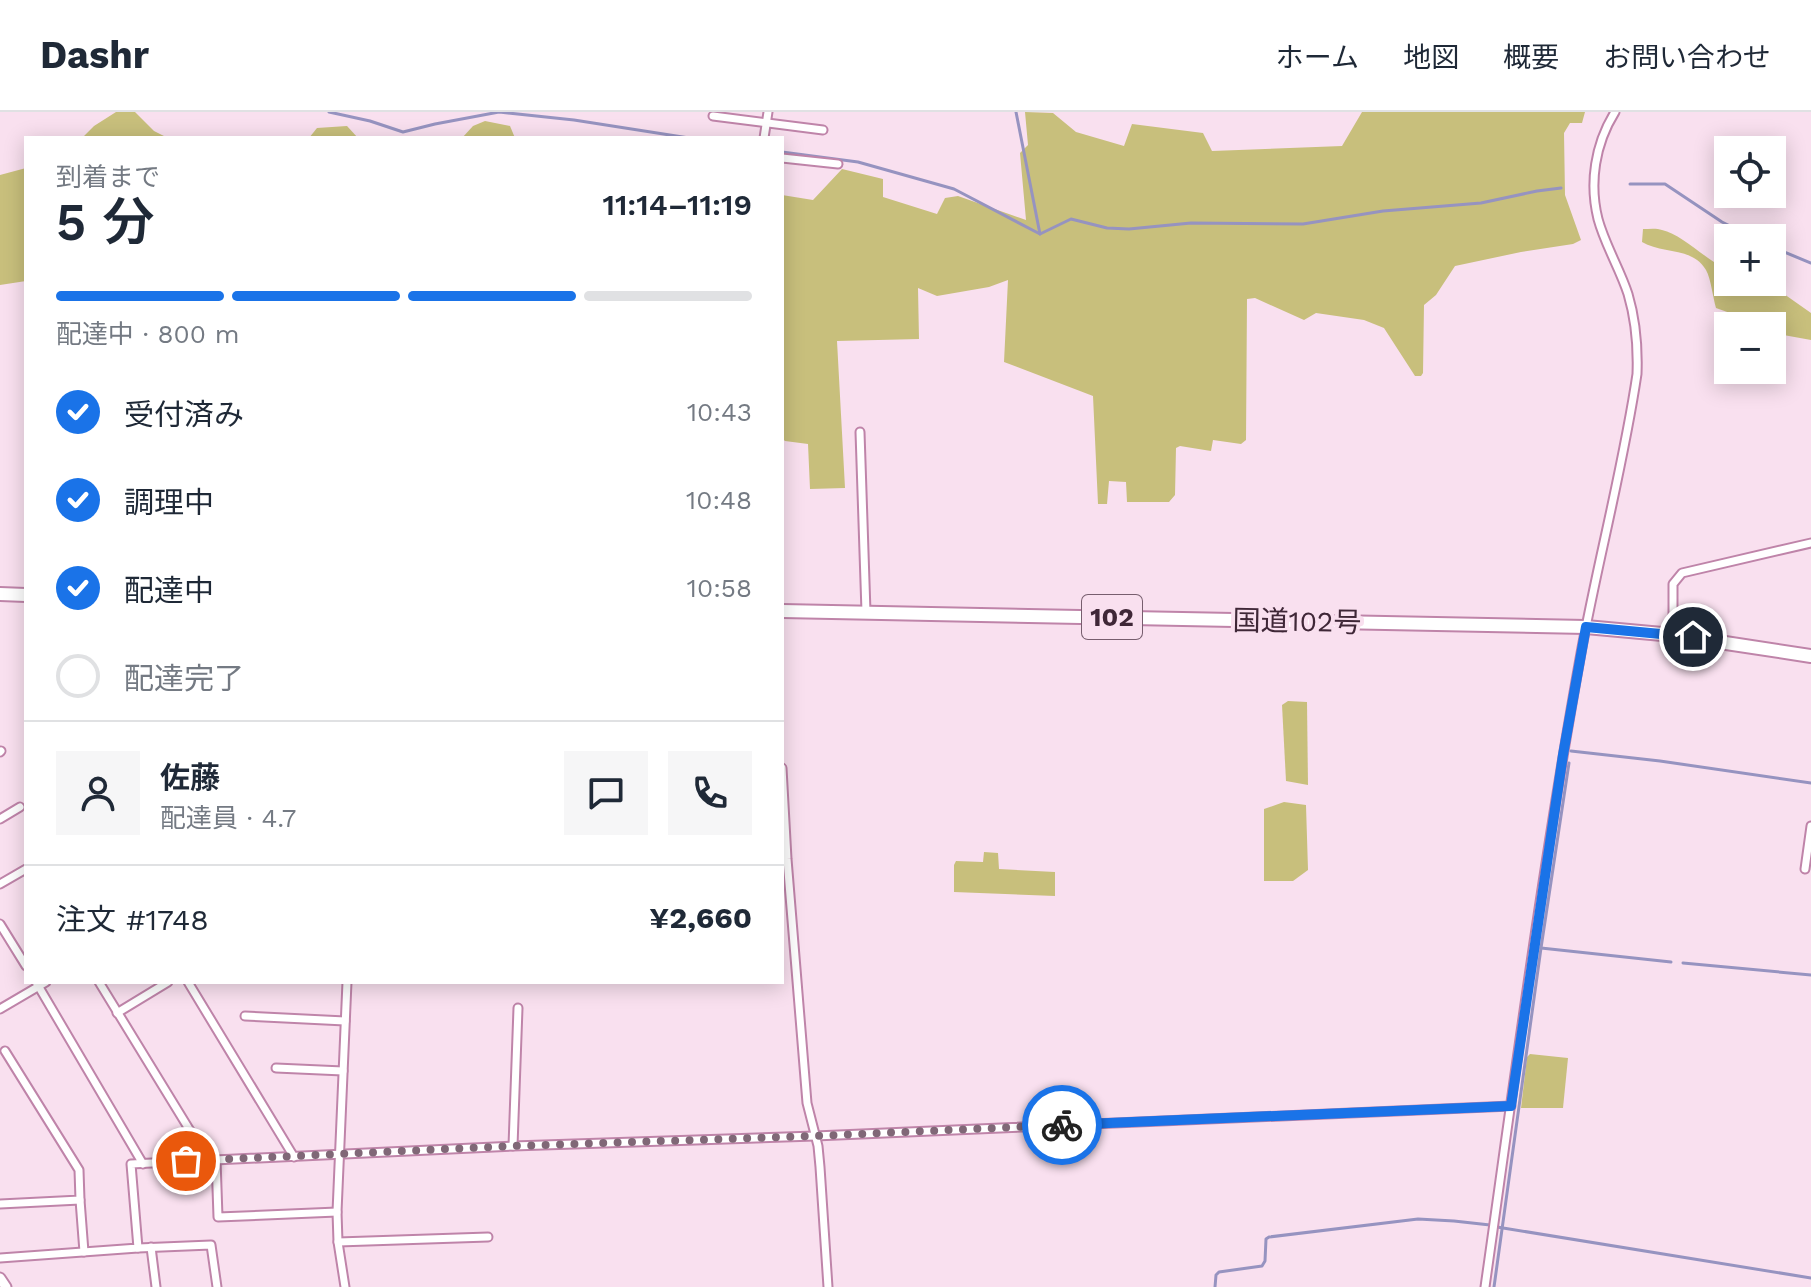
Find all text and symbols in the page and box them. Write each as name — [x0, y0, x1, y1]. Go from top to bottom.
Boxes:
text: Dashr — [40, 33, 149, 77]
text: ホーム — [1276, 41, 1359, 74]
text: 地図 — [1403, 41, 1459, 74]
text: 概要 — [1503, 41, 1559, 74]
text: お問い合わせ — [1603, 41, 1771, 74]
map controls — [1714, 136, 1786, 384]
button: locate — [1714, 136, 1786, 208]
text: 到着まで — [56, 162, 160, 192]
text: 11:14–11:19 — [602, 187, 752, 222]
text: 5 分 — [56, 192, 154, 253]
button: + — [1714, 224, 1786, 296]
button: − — [1714, 312, 1786, 384]
text: 配達中 · 800 m — [56, 319, 240, 349]
icon: check — [56, 390, 100, 434]
text: 受付済み — [124, 397, 244, 432]
text: 10:43 — [687, 397, 752, 427]
icon: check — [56, 478, 100, 522]
text: 調理中 — [124, 485, 214, 520]
text: 10:48 — [686, 485, 752, 515]
icon: check — [56, 566, 100, 610]
text: 配達中 — [124, 573, 214, 608]
text: 10:58 — [687, 573, 752, 603]
road number: 102 — [1082, 595, 1142, 639]
pin — [1659, 603, 1727, 671]
street label: 国道102号 — [1232, 604, 1362, 639]
icon: home — [1671, 615, 1715, 659]
text: 配達完了 — [124, 661, 244, 696]
button: person — [56, 751, 140, 835]
button: chat — [564, 751, 648, 835]
button: phone — [668, 751, 752, 835]
text: 佐藤 — [160, 760, 220, 795]
text: 配達員 · 4.7 — [160, 803, 296, 833]
text: ¥2,660 — [649, 900, 752, 935]
text: 注文 #1748 — [56, 902, 209, 937]
courier — [1022, 1085, 1102, 1165]
icon: bike — [1040, 1103, 1084, 1147]
pin — [152, 1127, 220, 1195]
icon: bag — [164, 1139, 208, 1183]

